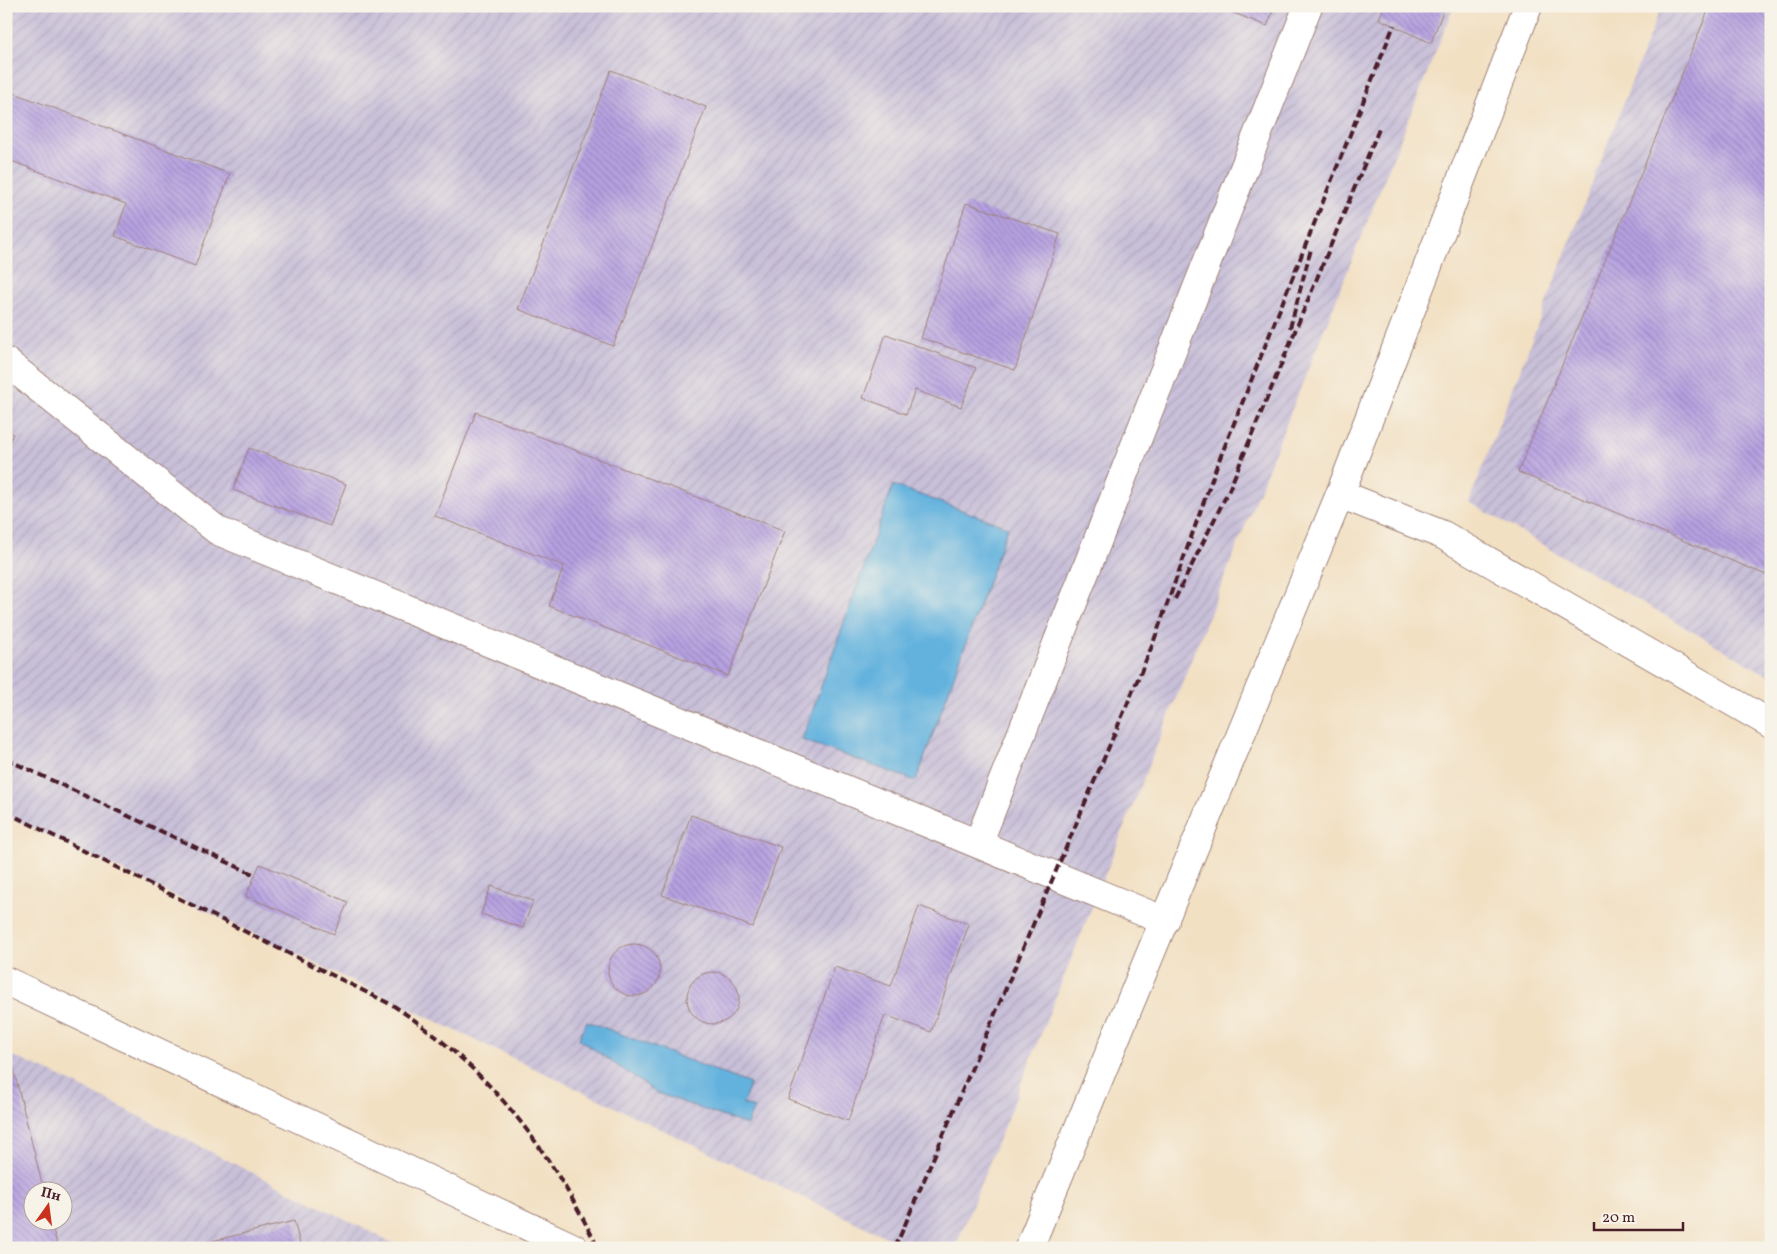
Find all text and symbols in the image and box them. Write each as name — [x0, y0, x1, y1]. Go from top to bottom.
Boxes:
north arrow — [22, 1182, 72, 1232]
text: Пн — [39, 1183, 63, 1206]
scale bar — [1594, 1199, 1683, 1231]
text: 20 m — [1602, 1208, 1635, 1229]

